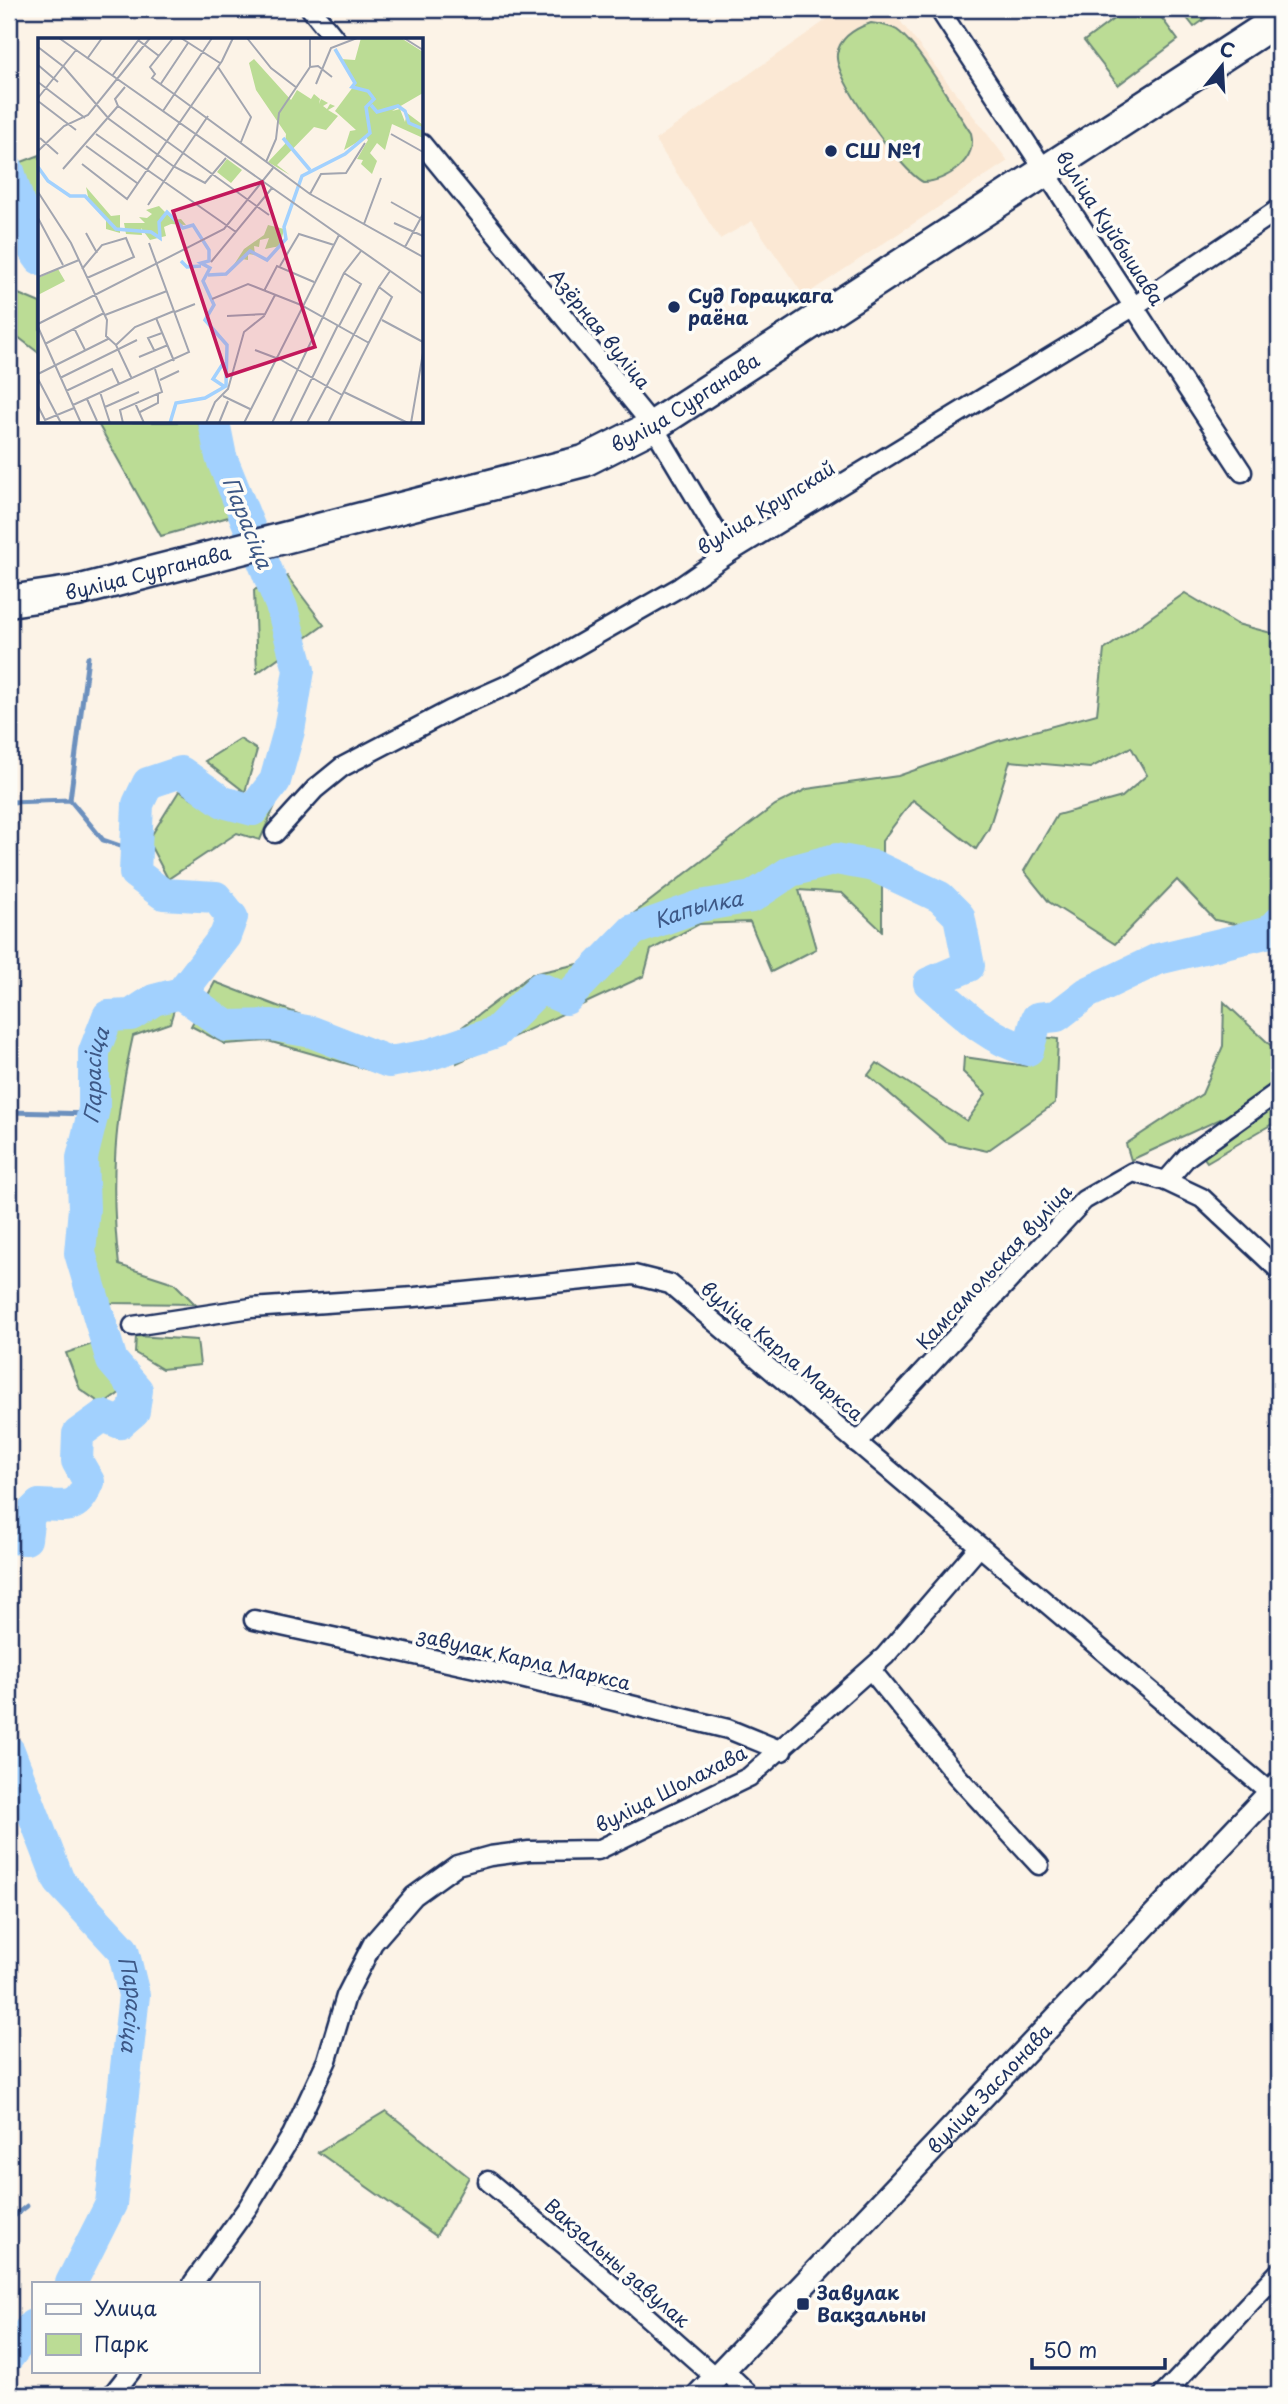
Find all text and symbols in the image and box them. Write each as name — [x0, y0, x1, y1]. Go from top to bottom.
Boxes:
north arrow — [1186, 32, 1256, 102]
text: С — [1216, 33, 1239, 64]
inset map — [38, 38, 424, 424]
place label: СШ №1 — [845, 136, 921, 164]
marker: СШ №1 — [823, 143, 839, 159]
street label: вуліца Куйбышава — [1050, 144, 1172, 311]
street label: Азёрная вуліца — [544, 262, 658, 395]
place label: Суд Горацкага раёна — [688, 281, 833, 331]
marker: Суд Горацкага раёна — [666, 299, 682, 315]
street label: вуліца Сурганава — [606, 345, 765, 458]
street label: вуліца Крупскай — [691, 453, 840, 561]
water label: Парасіца — [216, 471, 282, 574]
street label: вуліца Сурганава — [63, 537, 234, 606]
water label: Капылка — [649, 881, 746, 935]
water label: Парасіца — [73, 1021, 117, 1126]
street label: Камсамольская вуліца — [909, 1177, 1078, 1355]
street label: вуліца Карла Маркса — [695, 1274, 870, 1427]
street label: завулак Карла Маркса — [414, 1620, 634, 1696]
street label: вуліца Шолахава — [590, 1738, 751, 1838]
water label: Парасіца — [111, 1953, 152, 2055]
street label: вуліца Заслонава — [920, 2017, 1058, 2160]
street label: Вакзальны завулак — [539, 2191, 697, 2334]
place label: Завулак Вакзальны — [816, 2278, 926, 2328]
legend — [32, 2282, 259, 2372]
text: Улица — [94, 2291, 157, 2323]
marker: Завулак Вакзальны — [795, 2296, 811, 2312]
text: Парк — [94, 2327, 149, 2359]
scale bar — [1032, 2327, 1166, 2371]
text: 50 m — [1043, 2333, 1097, 2365]

